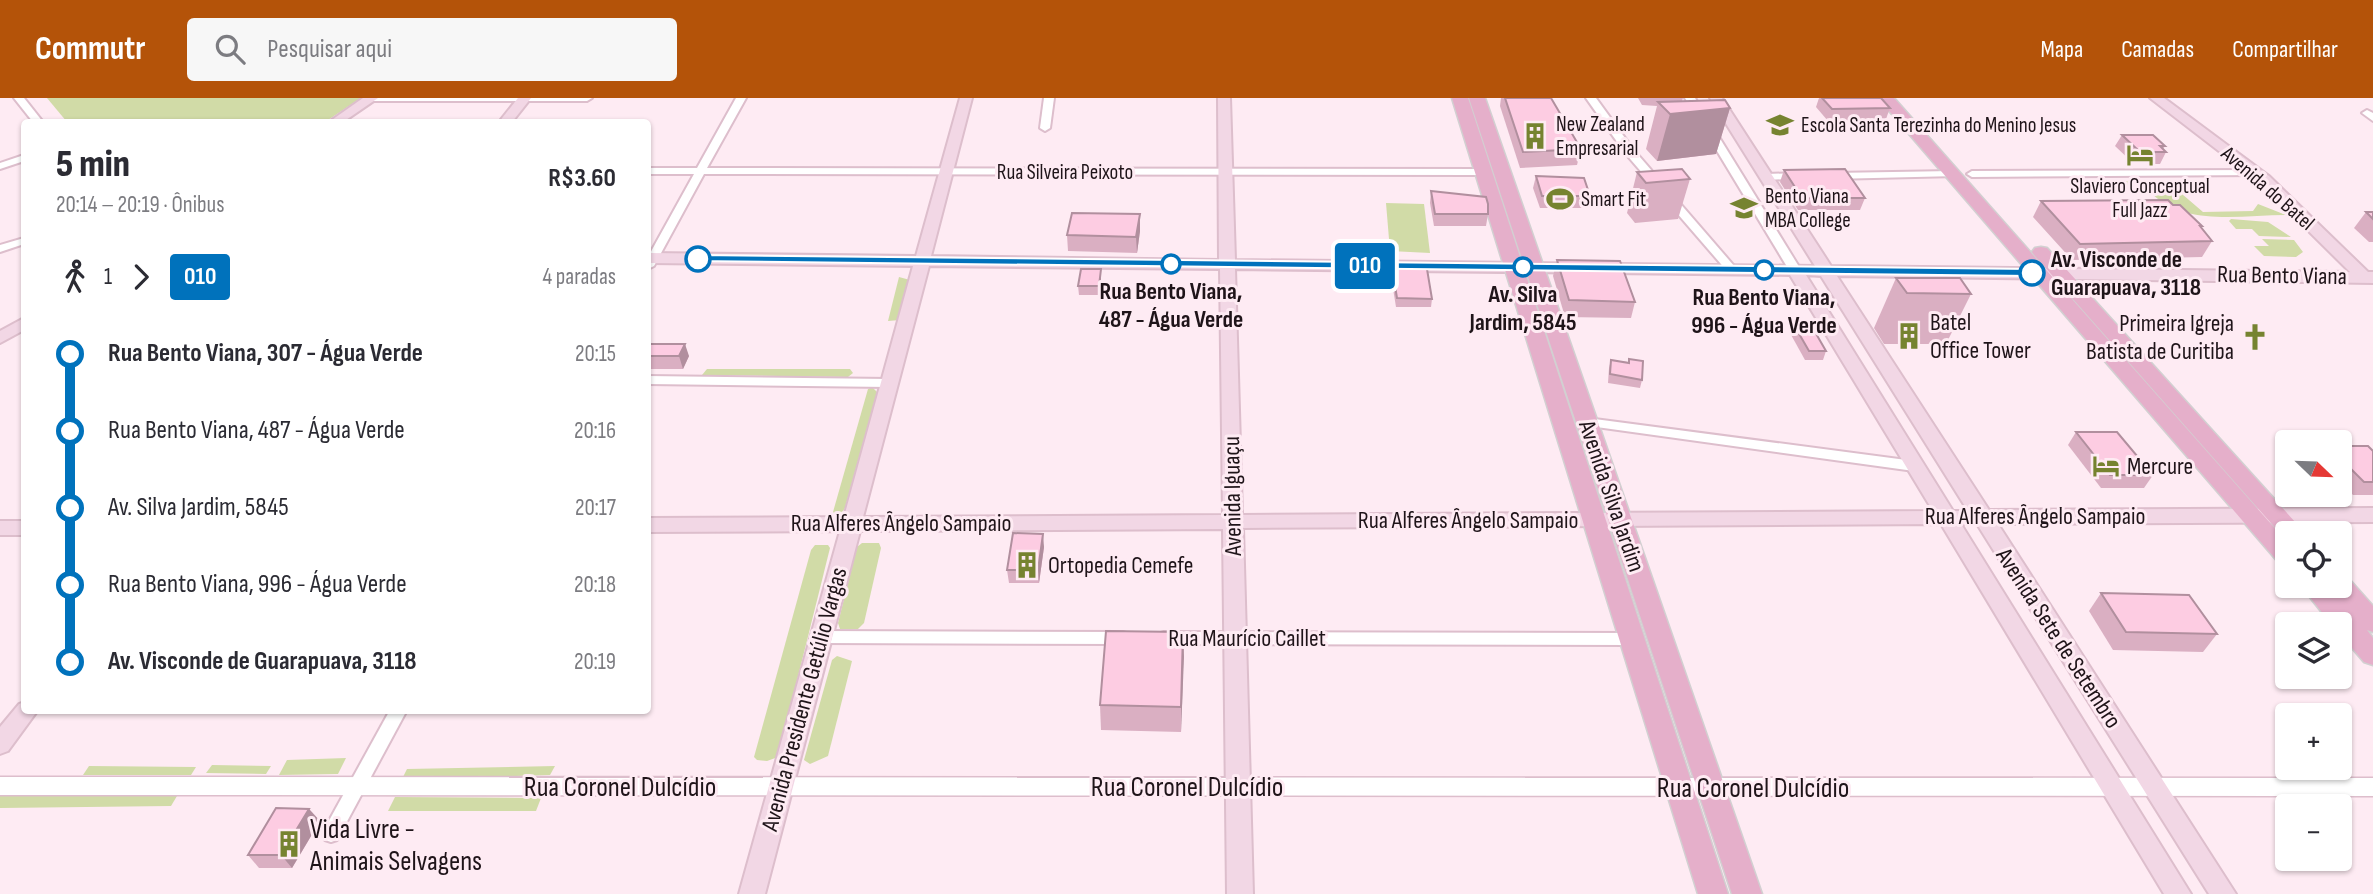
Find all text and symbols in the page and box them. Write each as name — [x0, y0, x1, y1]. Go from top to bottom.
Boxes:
search box — [187, 18, 677, 81]
text: Commutr — [35, 29, 145, 69]
icon: search — [211, 30, 249, 68]
text: Pesquisar aqui — [267, 34, 392, 65]
text: Mapa — [2041, 35, 2083, 64]
text: Camadas — [2121, 35, 2194, 64]
text: Compartilhar — [2232, 35, 2338, 64]
school or university icon: Escola Santa Terezinha do Menino Jesus — [1765, 110, 1795, 140]
place label: New Zealand Empresarial — [1556, 112, 1645, 161]
place label: Escola Santa Terezinha do Menino Jesus — [1801, 113, 2076, 138]
building icon: New Zealand Empresarial — [1520, 121, 1550, 151]
hotel icon: Slaviero Conceptual Full Jazz — [2125, 140, 2155, 170]
street label: Avenida do Batel — [2215, 141, 2319, 236]
text: 5 min — [56, 142, 130, 187]
street label: Rua Silveira Peixoto — [997, 160, 1133, 185]
text: R$3.60 — [548, 163, 616, 194]
place label: Slaviero Conceptual Full Jazz — [2070, 174, 2210, 223]
sports icon: Smart Fit — [1545, 184, 1575, 214]
place label: Bento Viana MBA College — [1765, 184, 1851, 233]
place label: Smart Fit — [1581, 187, 1646, 212]
text: 20:14 – 20:19 · Ônibus — [56, 191, 224, 219]
school or university icon: Bento Viana MBA College — [1729, 193, 1759, 223]
line badge: 010 — [1325, 243, 1405, 289]
place label: Av. Visconde de Guarapuava, 3118 — [2050, 245, 2201, 302]
unlabelled marker — [685, 246, 711, 272]
text: 010 — [1349, 251, 1381, 280]
marker: Rua Bento Viana, 487 - Água Verde — [1161, 254, 1181, 274]
marker: Av. Silva Jardim, 5845 — [1513, 257, 1533, 277]
icon: walk — [56, 258, 94, 296]
icon: forward — [122, 258, 160, 296]
marker: Rua Bento Viana, 996 - Água Verde — [1754, 260, 1774, 280]
marker: Av. Visconde de Guarapuava, 3118 — [2019, 260, 2045, 286]
street label: Rua Bento Viana — [2217, 260, 2347, 291]
text: 010 — [184, 262, 216, 291]
text: 1 — [104, 263, 112, 291]
text: 4 paradas — [543, 263, 616, 291]
place label: Rua Bento Viana, 487 - Água Verde — [1099, 277, 1243, 334]
place label: Av. Silva Jardim, 5845 — [1469, 280, 1576, 337]
place label: Rua Bento Viana, 996 - Água Verde — [1691, 283, 1837, 340]
place label: Batel Office Tower — [1930, 308, 2031, 365]
place label: Primeira Igreja Batista de Curitiba — [2086, 309, 2234, 366]
building icon: Batel Office Tower — [1894, 321, 1924, 351]
church icon: Primeira Igreja Batista de Curitiba — [2240, 322, 2270, 352]
text: Rua Bento Viana, 307 - Água Verde — [108, 338, 423, 369]
text: 20:15 — [575, 340, 616, 368]
text: Rua Bento Viana, 487 - Água Verde — [108, 415, 405, 446]
street label: Avenida Silva Jardim — [1572, 416, 1651, 576]
text: 20:16 — [574, 417, 616, 445]
north arrow — [2275, 430, 2352, 508]
map controls — [2275, 430, 2352, 871]
street label: Avenida Iguaçu — [1217, 436, 1248, 557]
hotel icon: Mercure — [2091, 451, 2121, 481]
place label: Mercure — [2127, 452, 2193, 481]
text: Av. Silva Jardim, 5845 — [108, 492, 289, 523]
text: 20:17 — [575, 494, 616, 522]
street label: Rua Alferes Ângelo Sampaio — [1925, 502, 2145, 531]
street label: Rua Alferes Ângelo Sampaio — [1358, 506, 1578, 535]
street label: Rua Alferes Ângelo Sampaio — [791, 509, 1011, 538]
button: locate — [2275, 521, 2352, 598]
street label: Avenida Sete de Setembro — [1989, 542, 2128, 734]
building icon: Ortopedia Cemefe — [1012, 550, 1042, 580]
place label: Ortopedia Cemefe — [1048, 551, 1193, 580]
street label: Avenida Presidente Getúlio Vargas — [755, 564, 854, 835]
text: Rua Bento Viana, 996 - Água Verde — [108, 569, 407, 600]
text: 20:18 — [574, 571, 616, 599]
button: layers — [2275, 612, 2352, 689]
street label: Rua Maurício Caillet — [1168, 624, 1326, 653]
text: Av. Visconde de Guarapuava, 3118 — [108, 646, 417, 677]
text: 20:19 — [574, 648, 616, 676]
button: + — [2275, 703, 2352, 780]
street label: Rua Coronel Dulcídio — [524, 771, 716, 804]
street label: Rua Coronel Dulcídio — [1091, 771, 1283, 804]
street label: Rua Coronel Dulcídio — [1657, 772, 1849, 805]
button: − — [2275, 794, 2352, 871]
place label: Vida Livre - Animais Selvagens — [309, 813, 482, 878]
building icon: Vida Livre - Animais Selvagens — [274, 829, 304, 859]

